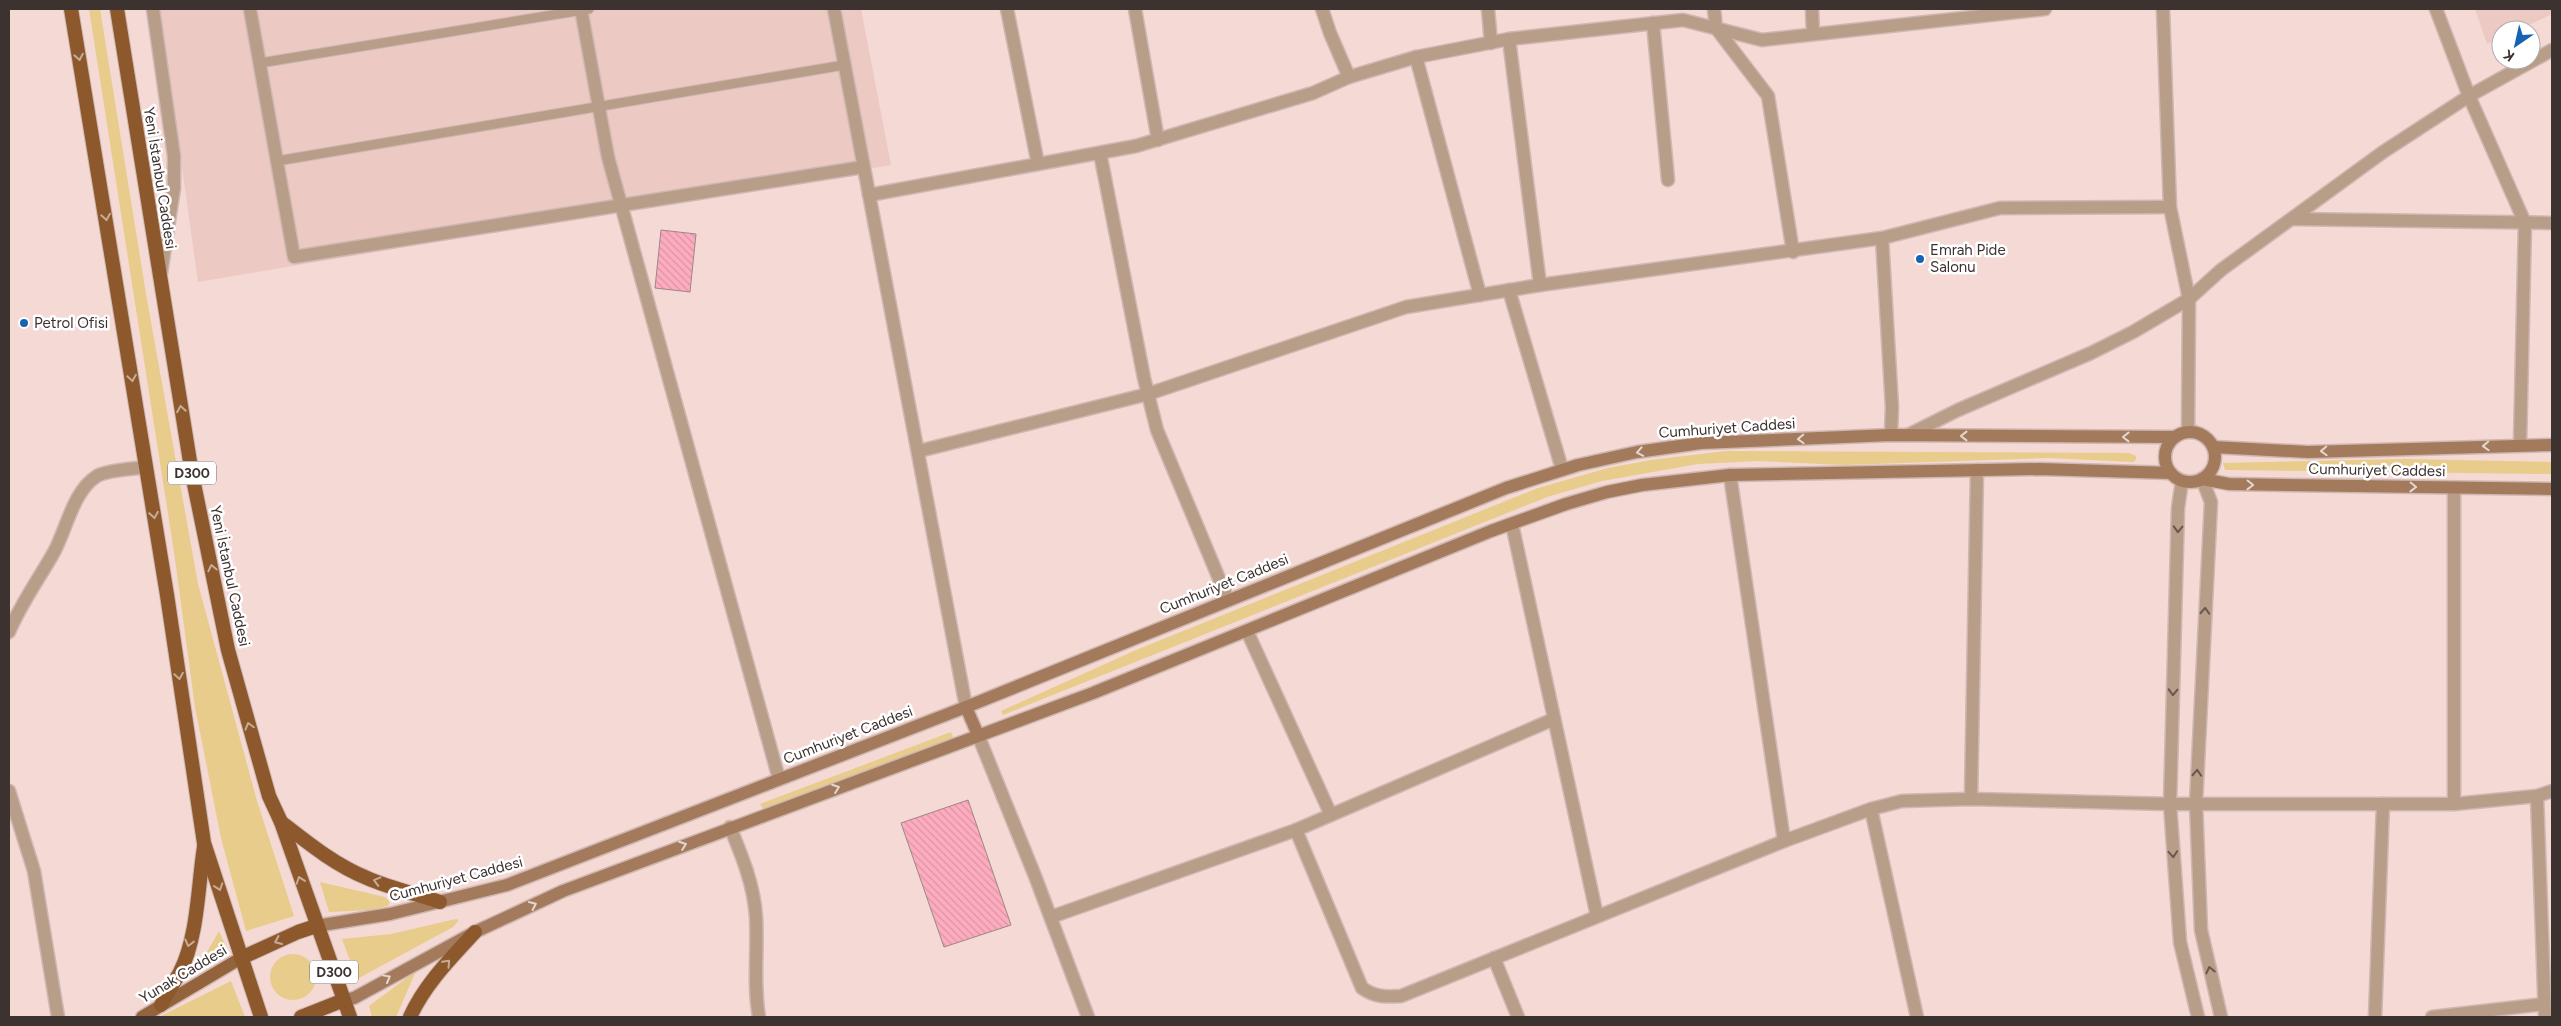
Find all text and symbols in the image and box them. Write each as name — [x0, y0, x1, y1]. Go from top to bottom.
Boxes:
north arrow — [2491, 20, 2541, 70]
text: K — [2500, 45, 2518, 65]
one-way arrow — [73, 52, 83, 61]
street label: Yeni İstanbul Caddesi — [140, 106, 180, 250]
one-way arrow — [100, 213, 110, 221]
place label: Emrah Pide Salonu — [1930, 241, 2006, 276]
marker: Emrah Pide Salonu — [1914, 253, 1926, 265]
place label: Petrol Ofisi — [34, 314, 108, 332]
marker: Petrol Ofisi — [18, 317, 30, 329]
one-way arrow — [126, 373, 136, 382]
one-way arrow — [177, 404, 187, 413]
street label: Cumhuriyet Caddesi — [1658, 414, 1796, 442]
one-way arrow — [1960, 431, 1968, 441]
one-way arrow — [2122, 432, 2130, 442]
one-way arrow — [1797, 434, 1805, 444]
one-way arrow — [2482, 440, 2490, 451]
one-way arrow — [1635, 446, 1644, 456]
one-way arrow — [2319, 446, 2327, 457]
street label: Cumhuriyet Caddesi — [2308, 460, 2446, 480]
road number: D300 — [168, 462, 216, 484]
one-way arrow — [2246, 479, 2254, 490]
one-way arrow — [2409, 482, 2417, 492]
street label: Yeni İstanbul Caddesi — [206, 504, 254, 648]
one-way arrow — [148, 511, 158, 520]
one-way arrow — [2172, 526, 2183, 534]
street label: Cumhuriyet Caddesi — [1157, 550, 1291, 618]
one-way arrow — [207, 564, 217, 573]
one-way arrow — [2199, 607, 2210, 615]
one-way arrow — [173, 672, 184, 680]
one-way arrow — [2168, 688, 2178, 696]
street label: Cumhuriyet Caddesi — [781, 702, 915, 768]
one-way arrow — [245, 723, 255, 731]
one-way arrow — [2191, 769, 2202, 777]
one-way arrow — [831, 784, 839, 794]
one-way arrow — [679, 841, 687, 851]
one-way arrow — [2168, 850, 2179, 858]
street label: Cumhuriyet Caddesi — [387, 853, 525, 905]
one-way arrow — [296, 877, 306, 885]
one-way arrow — [374, 877, 382, 887]
one-way arrow — [213, 882, 223, 890]
one-way arrow — [528, 901, 537, 912]
one-way arrow — [274, 935, 283, 945]
one-way arrow — [184, 939, 195, 948]
street label: Yunak Caddesi — [136, 941, 230, 1007]
one-way arrow — [441, 959, 450, 968]
road number: D300 — [310, 960, 358, 984]
one-way arrow — [2205, 965, 2216, 974]
one-way arrow — [382, 975, 391, 985]

